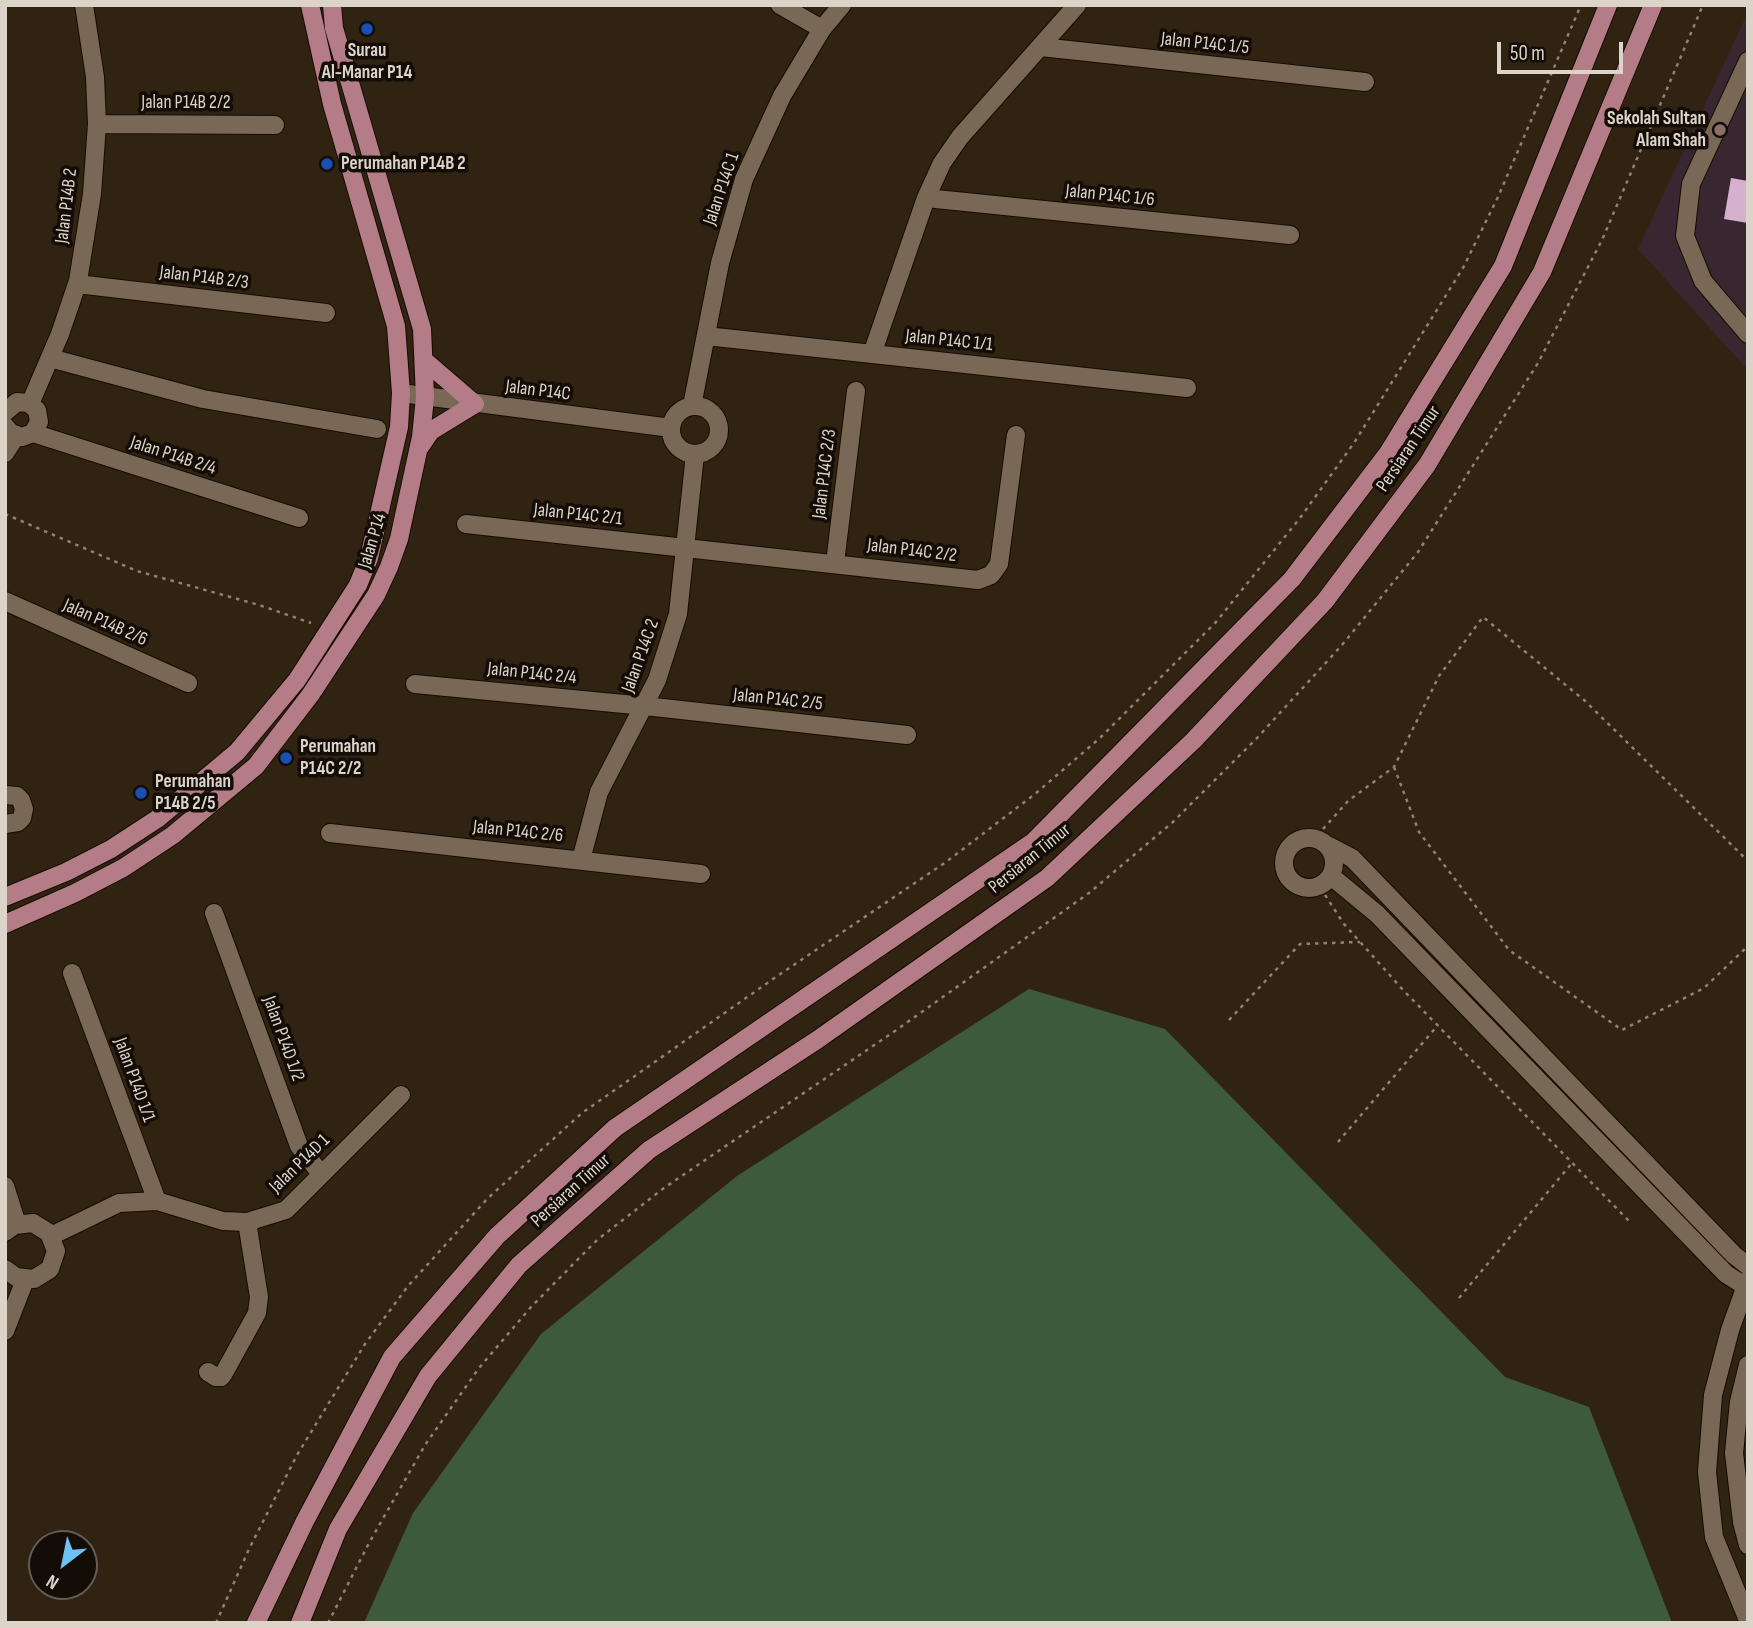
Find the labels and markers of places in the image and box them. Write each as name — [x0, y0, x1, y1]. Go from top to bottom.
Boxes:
marker: Surau Al-Manar P14 — [359, 21, 375, 37]
place label: Surau Al-Manar P14 — [322, 40, 412, 84]
place label: Sekolah Sultan Alam Shah — [1607, 108, 1706, 152]
marker: Sekolah Sultan Alam Shah — [1712, 122, 1728, 138]
place label: Perumahan P14B 2 — [341, 153, 466, 175]
marker: Perumahan P14B 2 — [319, 156, 335, 172]
place label: Perumahan P14C 2/2 — [300, 736, 376, 780]
marker: Perumahan P14C 2/2 — [278, 750, 294, 766]
place label: Perumahan P14B 2/5 — [155, 771, 231, 815]
marker: Perumahan P14B 2/5 — [133, 785, 149, 801]

